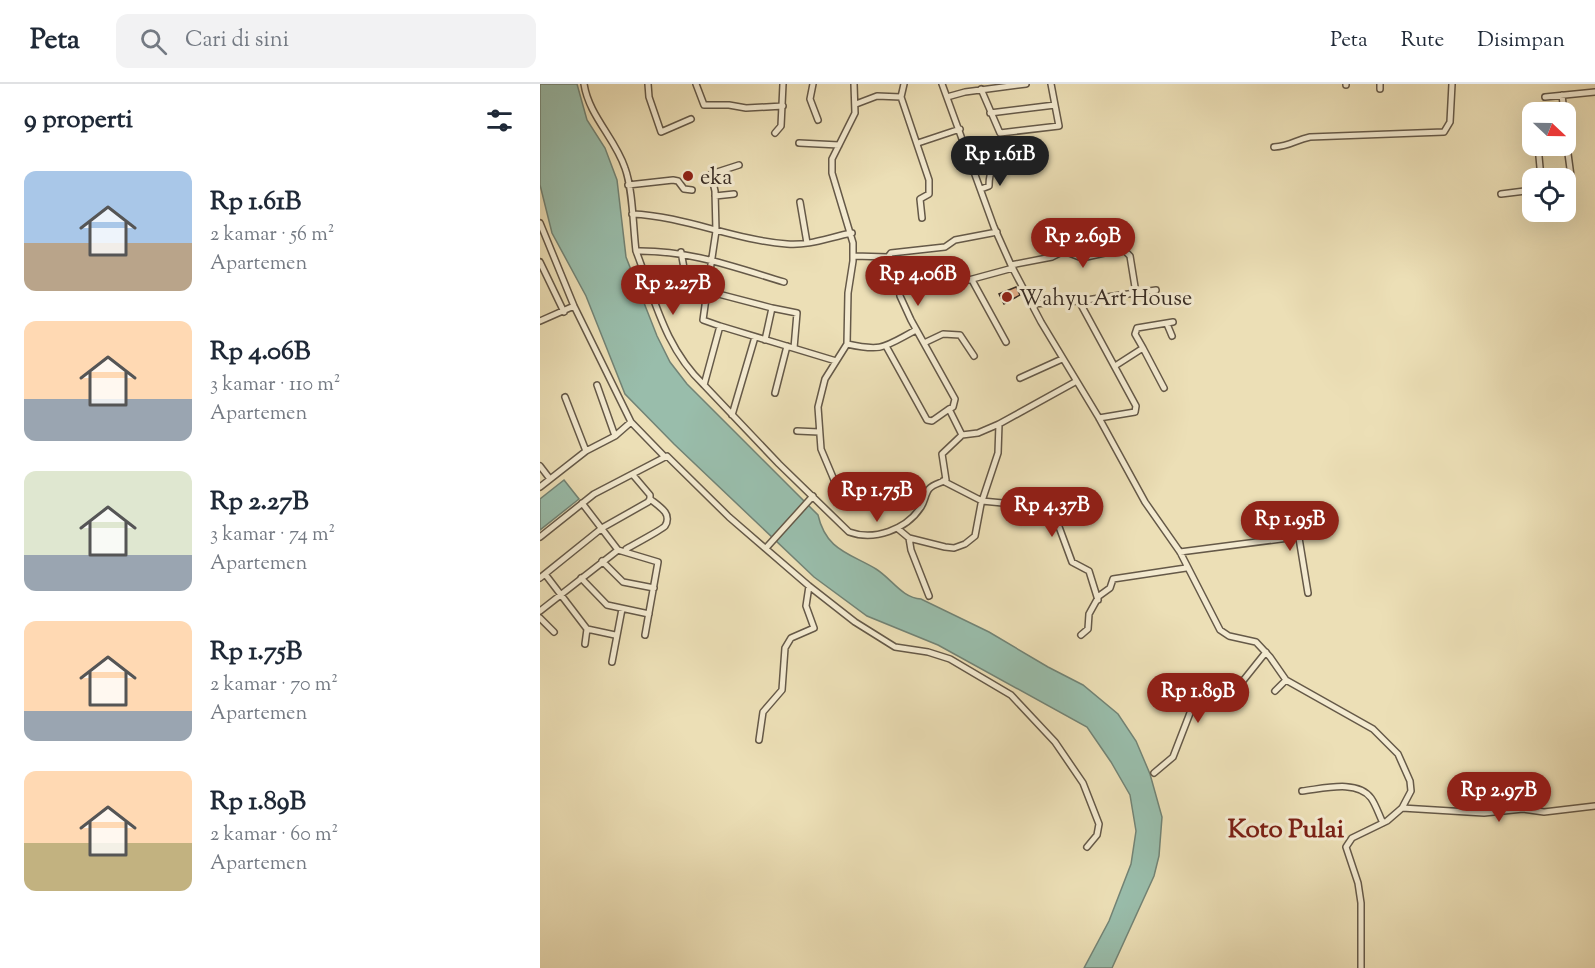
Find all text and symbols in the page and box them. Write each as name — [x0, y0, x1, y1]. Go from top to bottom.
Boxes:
search box — [116, 14, 536, 68]
text: Peta — [30, 21, 80, 61]
icon: search — [137, 25, 170, 58]
text: Cari di sini — [185, 25, 289, 57]
text: Peta — [1330, 26, 1368, 56]
text: Rute — [1401, 26, 1444, 56]
text: Disimpan — [1477, 26, 1565, 56]
text: 9 properti — [24, 102, 133, 139]
north arrow — [1522, 102, 1576, 156]
map controls — [1522, 102, 1576, 222]
icon: filters — [483, 104, 516, 137]
pin: Rp 1.61B — [938, 136, 1062, 187]
text: Rp 1.61B — [965, 141, 1035, 170]
place label: eka — [700, 163, 732, 195]
button: locate — [1522, 168, 1576, 222]
marker: eka — [681, 169, 695, 183]
text: Rp 1.61B — [210, 184, 301, 221]
icon: home — [72, 195, 144, 267]
pin: Rp 2.69B — [1021, 218, 1145, 269]
text: 2 kamar · 56 m² — [210, 221, 335, 250]
text: Rp 2.69B — [1045, 223, 1121, 252]
text: Apartemen — [210, 250, 307, 279]
pin: Rp 4.06B — [856, 256, 980, 307]
text: Rp 4.06B — [879, 261, 957, 290]
pin: Rp 2.27B — [611, 265, 735, 316]
text: Rp 2.27B — [635, 270, 711, 299]
place label: Wahyu Art House — [1019, 284, 1192, 316]
marker: Wahyu Art House — [1000, 290, 1014, 304]
text: Rp 4.06B — [210, 334, 310, 371]
icon: home — [72, 345, 144, 417]
text: 3 kamar · 110 m² — [210, 371, 341, 400]
text: Apartemen — [210, 400, 307, 429]
pin: Rp 1.75B — [815, 472, 939, 523]
text: Rp 1.75B — [842, 477, 912, 506]
text: Rp 2.27B — [210, 484, 309, 521]
pin: Rp 4.37B — [990, 487, 1114, 538]
text: Rp 4.37B — [1014, 492, 1090, 521]
icon: home — [72, 495, 144, 567]
pin: Rp 1.95B — [1228, 501, 1352, 552]
text: Rp 1.95B — [1255, 506, 1325, 535]
text: 3 kamar · 74 m² — [210, 521, 335, 550]
text: Apartemen — [210, 550, 307, 579]
text: Rp 1.75B — [210, 634, 302, 671]
icon: home — [72, 645, 144, 717]
text: 2 kamar · 70 m² — [210, 671, 338, 700]
pin: Rp 1.89B — [1136, 673, 1260, 724]
text: Rp 1.89B — [1161, 678, 1235, 707]
text: Apartemen — [210, 700, 307, 729]
pin: Rp 2.97B — [1437, 772, 1561, 823]
text: Rp 2.97B — [1461, 777, 1537, 806]
text: Rp 1.89B — [210, 784, 306, 821]
icon: home — [72, 795, 144, 867]
district label: Koto Pulai — [1228, 812, 1345, 849]
text: 2 kamar · 60 m² — [210, 821, 338, 850]
text: Apartemen — [210, 850, 307, 879]

